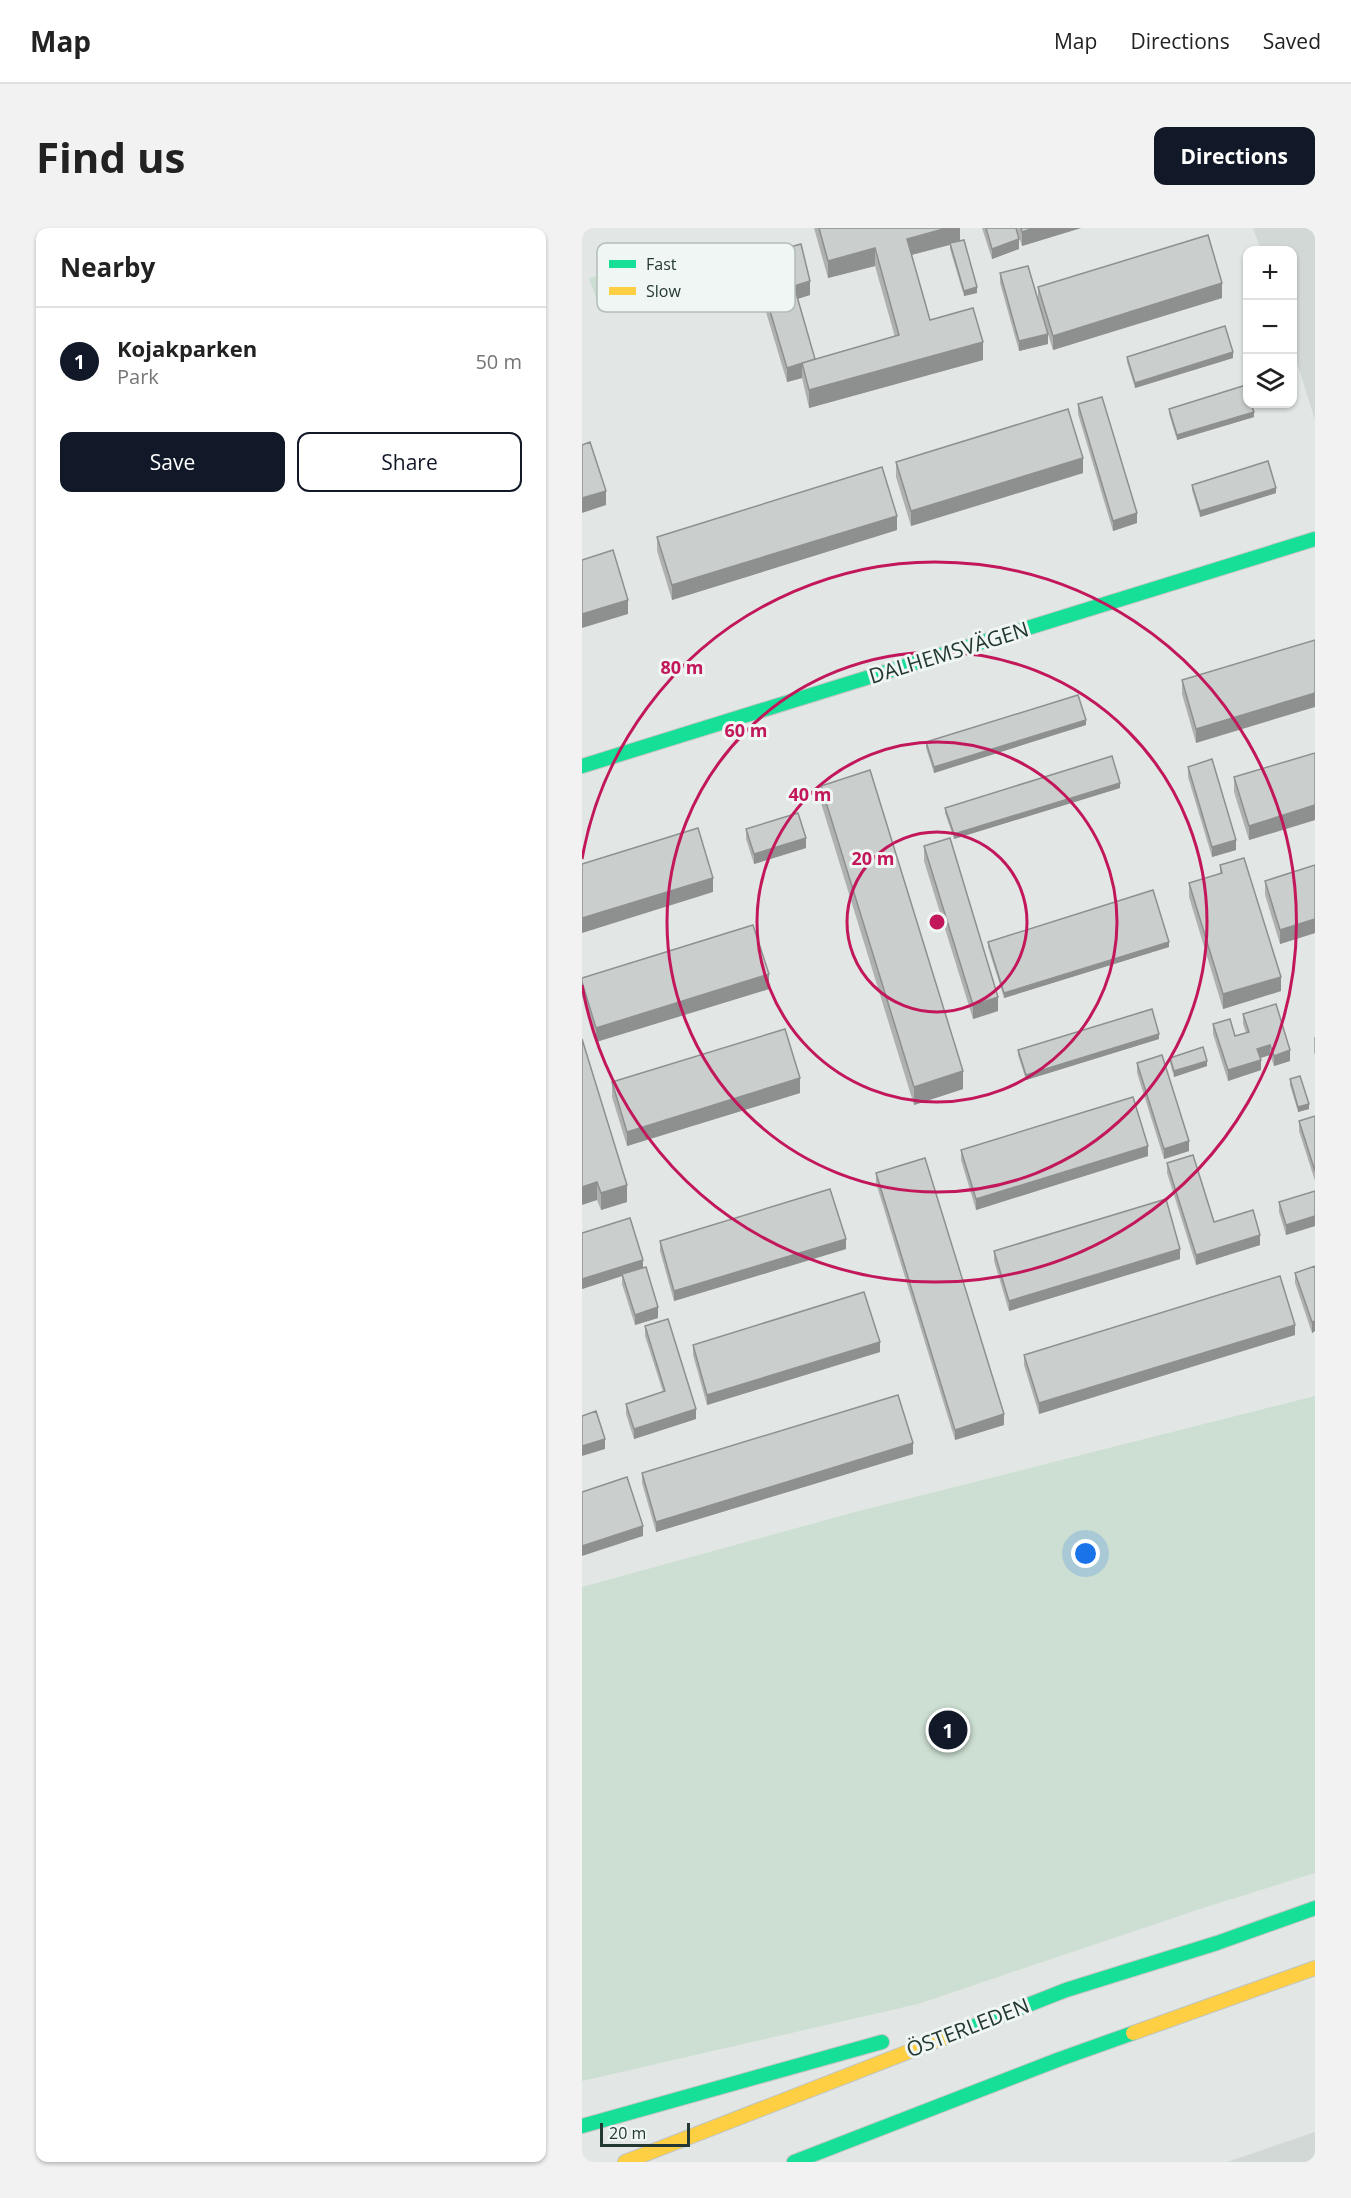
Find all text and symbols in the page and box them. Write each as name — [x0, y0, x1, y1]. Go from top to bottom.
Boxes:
text: Map — [30, 22, 91, 60]
text: Map — [1054, 27, 1097, 55]
text: Directions — [1130, 27, 1230, 55]
text: Saved — [1263, 27, 1321, 55]
button: Directions — [1154, 127, 1315, 185]
text: Find us — [36, 128, 185, 185]
legend — [597, 243, 795, 312]
map controls — [1243, 246, 1297, 408]
button: + — [1243, 246, 1297, 300]
text: Nearby — [60, 249, 155, 285]
text: Fast — [646, 253, 677, 275]
text: Slow — [646, 280, 681, 302]
button: − — [1243, 300, 1297, 354]
text: Kojakparken — [117, 333, 257, 363]
text: 1 — [74, 348, 85, 375]
text: 50 m — [475, 348, 522, 375]
button: layers — [1243, 354, 1297, 408]
text: Park — [117, 363, 159, 390]
button: Save — [60, 432, 285, 492]
button: Share — [297, 432, 522, 492]
street label: DALHEMSVÄGEN — [865, 614, 1032, 690]
text: 80 m — [661, 655, 703, 679]
text: 60 m — [725, 718, 767, 742]
text: 40 m — [789, 782, 831, 806]
text: 20 m — [852, 846, 894, 870]
centre of rings — [927, 912, 947, 932]
your location — [1071, 1539, 1100, 1568]
pin: 1 — [928, 1708, 968, 1752]
street label: ÖSTERLEDEN — [902, 1991, 1033, 2063]
scale bar — [600, 2120, 690, 2148]
text: 20 m — [609, 2122, 646, 2144]

